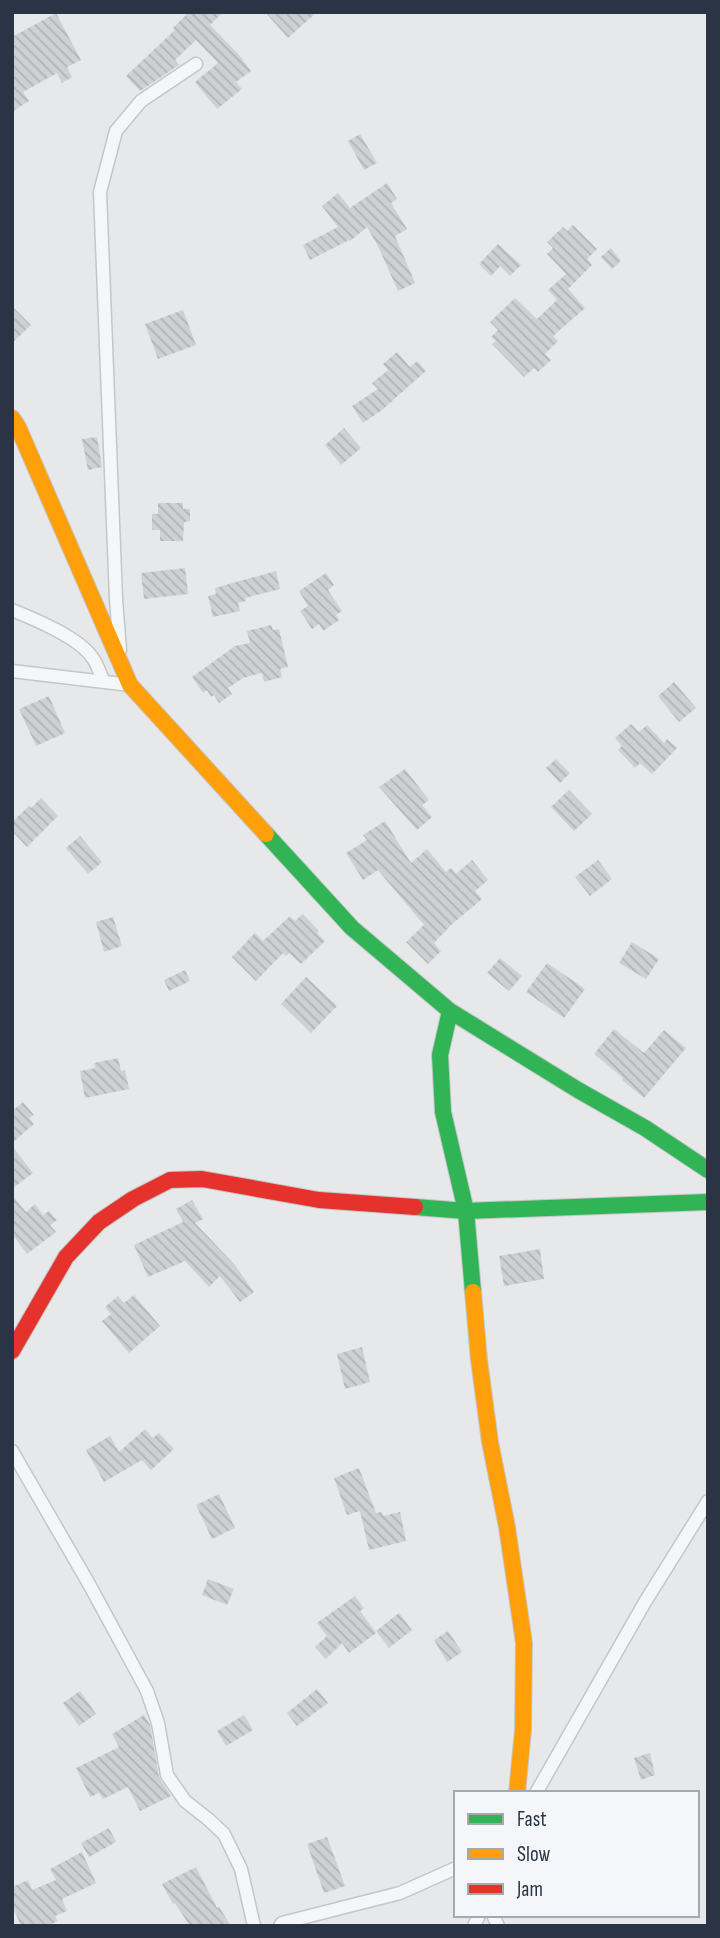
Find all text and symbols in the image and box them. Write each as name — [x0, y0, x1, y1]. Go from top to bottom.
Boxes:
legend — [454, 1791, 699, 1917]
text: Fast — [517, 1807, 547, 1832]
text: Slow — [517, 1842, 551, 1867]
text: Jam — [516, 1877, 543, 1902]

